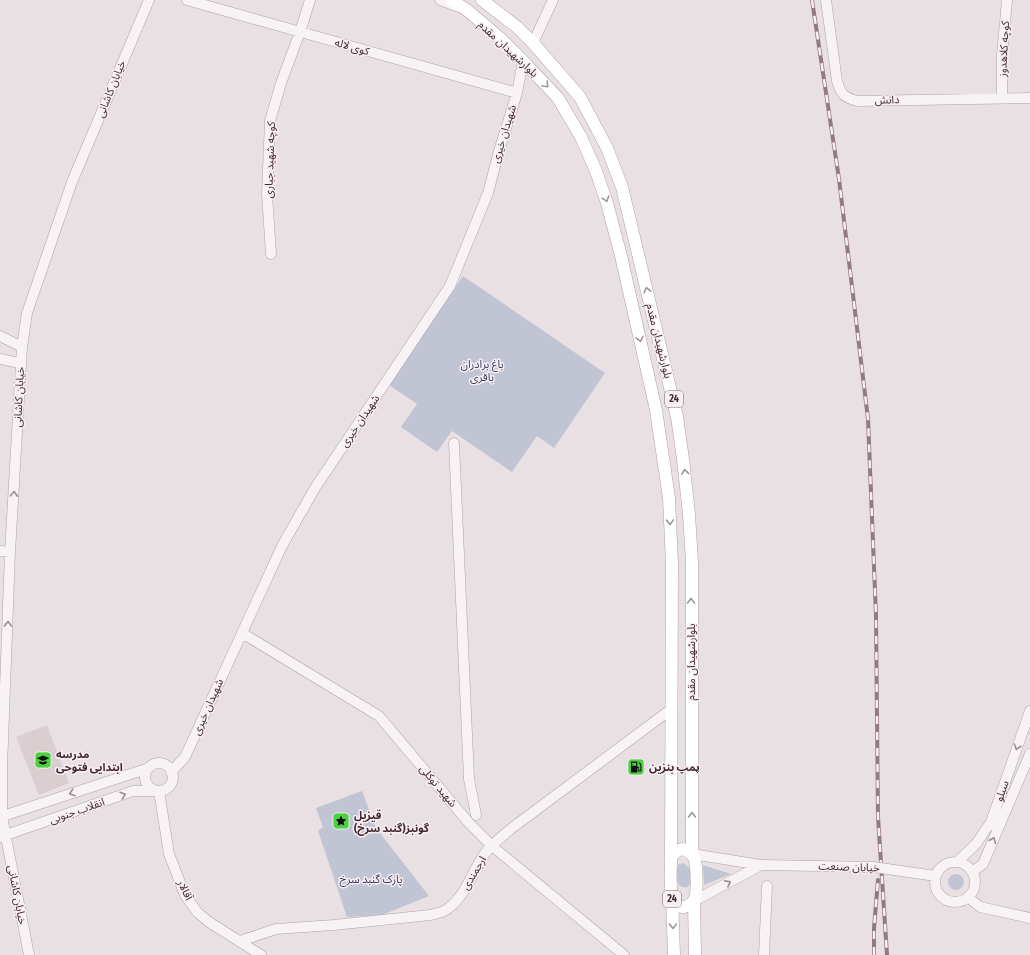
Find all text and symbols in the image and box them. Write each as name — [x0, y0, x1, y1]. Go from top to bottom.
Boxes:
street label: بلوارشهیدان مقدم — [475, 18, 541, 81]
street label: کوچه کلاهدوز — [996, 20, 1013, 79]
street label: کوی لاله — [333, 36, 371, 58]
street label: خیابان کاشانی — [94, 58, 129, 120]
one-way arrow — [541, 80, 549, 88]
street label: دانش — [874, 93, 900, 107]
street label: شهیدان خیری — [489, 103, 519, 165]
street label: کوچه شهید جباری — [262, 121, 279, 199]
one-way arrow — [601, 196, 610, 203]
one-way arrow — [643, 286, 652, 293]
street label: بلوارشهیدان مقدم — [642, 302, 675, 380]
one-way arrow — [635, 336, 643, 342]
park label: باغ برادران باقری — [460, 358, 504, 384]
street label: خیابان کاشانی — [11, 366, 27, 428]
road number: 24 — [665, 391, 683, 407]
street label: شهیدان خیری — [338, 392, 382, 450]
one-way arrow — [680, 468, 689, 475]
one-way arrow — [9, 491, 18, 497]
one-way arrow — [666, 519, 674, 525]
one-way arrow — [687, 598, 696, 604]
one-way arrow — [3, 621, 12, 627]
street label: بلوارشهیدان مقدم — [685, 623, 699, 701]
street label: شهیدان خیری — [190, 677, 226, 737]
one-way arrow — [1013, 744, 1022, 751]
place label: مدرسه ابتدایی فتوحی — [56, 748, 123, 774]
school or university icon: مدرسه ابتدایی فتوحی — [33, 750, 53, 770]
fuel station icon: پمپ بنزین — [626, 757, 646, 777]
place label: پمپ بنزین — [649, 761, 700, 775]
street label: شهید توکلی — [417, 762, 460, 810]
street label: سیلو — [992, 778, 1012, 803]
one-way arrow — [68, 789, 75, 797]
one-way arrow — [119, 791, 126, 800]
street label: انقلاب جنوبی — [48, 795, 106, 827]
place label: قیزیل گونبز(گنبد سرخ) — [354, 809, 430, 836]
place icon: قیزیل گونبز(گنبد سرخ) — [331, 811, 351, 831]
one-way arrow — [688, 812, 696, 818]
one-way arrow — [988, 837, 996, 845]
street label: ارجمندی — [459, 854, 489, 892]
street label: خیابان صنعت — [818, 859, 880, 875]
street label: خیابان کاشانی — [5, 864, 29, 927]
park label: پارک گنبد سرخ — [340, 873, 402, 887]
street label: آقالار — [174, 877, 196, 903]
one-way arrow — [724, 880, 731, 887]
road number: 24 — [663, 891, 681, 907]
one-way arrow — [668, 923, 677, 929]

